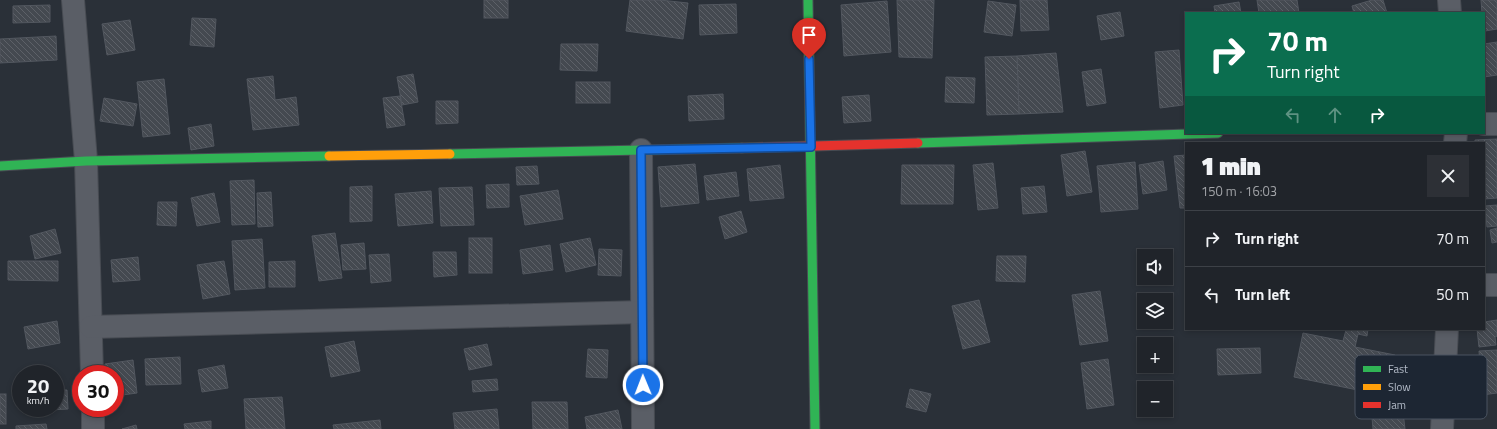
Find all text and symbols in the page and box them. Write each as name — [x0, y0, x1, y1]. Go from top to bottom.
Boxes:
pin — [792, 18, 826, 59]
text: 70 m — [1267, 19, 1328, 62]
icon: arrive — [798, 24, 820, 46]
icon: right — [1201, 28, 1253, 80]
text: Turn right — [1267, 58, 1340, 85]
icon: left — [1282, 104, 1304, 126]
icon: ahead — [1324, 104, 1346, 126]
icon: right — [1366, 104, 1388, 126]
text: 1 min — [1201, 148, 1261, 184]
button: close — [1427, 155, 1469, 197]
text: 150 m · 16:03 — [1201, 181, 1277, 201]
text: Turn right — [1235, 227, 1299, 250]
text: 70 m — [1436, 227, 1469, 250]
icon: right — [1201, 228, 1223, 250]
map controls — [1137, 249, 1173, 417]
button: sound — [1137, 249, 1173, 285]
text: Turn left — [1235, 283, 1290, 306]
text: 50 m — [1436, 283, 1469, 306]
icon: left — [1201, 284, 1223, 306]
button: layers — [1137, 293, 1173, 329]
button: + — [1137, 337, 1173, 373]
legend — [1355, 355, 1487, 419]
text: Fast — [1388, 361, 1408, 377]
position arrow — [622, 364, 664, 406]
speed limit sign: 30 — [72, 365, 124, 417]
text: 20 — [27, 370, 49, 401]
text: Slow — [1388, 379, 1411, 395]
button: − — [1137, 381, 1173, 417]
text: km/h — [27, 393, 49, 408]
text: Jam — [1388, 397, 1406, 413]

